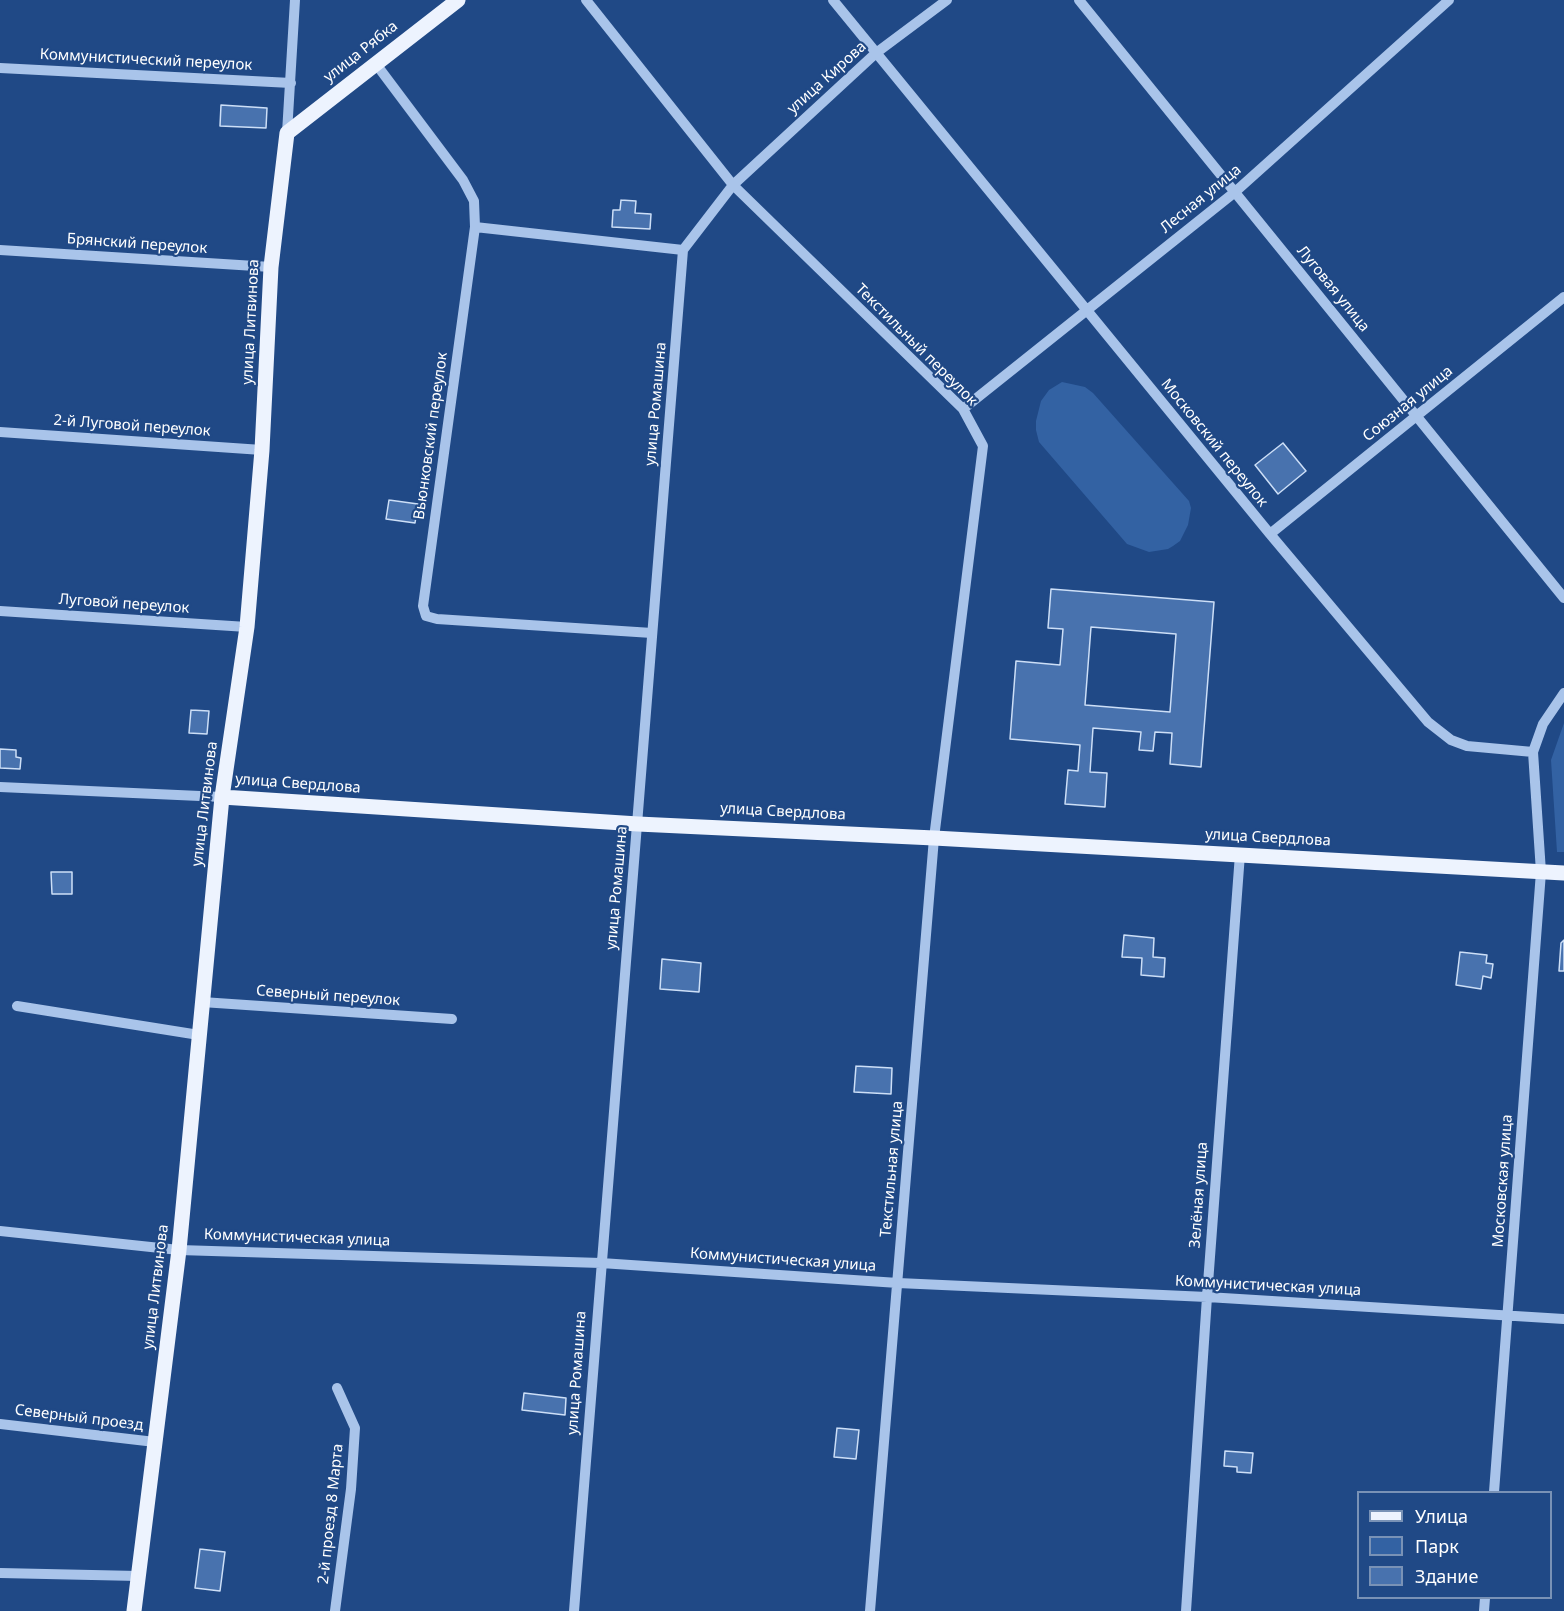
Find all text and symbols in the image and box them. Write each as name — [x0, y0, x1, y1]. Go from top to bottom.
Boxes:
street label: улица Рябка — [320, 18, 402, 86]
street label: улица Кирова — [784, 38, 870, 118]
street label: Коммунистический переулок — [39, 45, 253, 75]
street label: Лесная улица — [1157, 161, 1245, 237]
street label: Брянский переулок — [66, 230, 208, 258]
street label: Луговая улица — [1293, 242, 1373, 336]
street label: улица Литвинова — [239, 259, 263, 385]
street label: Текстильный переулок — [851, 280, 981, 410]
street label: улица Ромашина — [642, 341, 670, 467]
street label: Вьюнковский переулок — [410, 351, 452, 521]
street label: Союзная улица — [1359, 362, 1457, 446]
street label: Московский переулок — [1157, 375, 1271, 511]
street label: 2-й Луговой переулок — [53, 412, 211, 440]
street label: Луговой переулок — [58, 590, 190, 618]
street label: улица Литвинова — [188, 740, 222, 868]
street label: улица Свердлова — [235, 771, 361, 797]
street label: улица Свердлова — [720, 800, 846, 824]
street label: улица Ромашина — [603, 825, 631, 951]
street label: улица Свердлова — [1205, 826, 1331, 850]
street label: Северный переулок — [255, 982, 401, 1010]
street label: Текстильная улица — [877, 1100, 907, 1238]
street label: Московская улица — [1489, 1114, 1517, 1248]
street label: Зелёная улица — [1186, 1141, 1212, 1249]
street label: улица Литвинова — [139, 1223, 173, 1351]
street label: Коммунистическая улица — [204, 1226, 390, 1250]
street label: Коммунистическая улица — [689, 1245, 877, 1275]
street label: Коммунистическая улица — [1174, 1272, 1362, 1300]
street label: улица Ромашина — [564, 1310, 590, 1436]
street label: Северный проезд — [14, 1401, 144, 1435]
street label: 2-й проезд 8 Марта — [315, 1443, 347, 1585]
legend — [1357, 1491, 1552, 1599]
text: Улица — [1415, 1504, 1468, 1528]
text: Парк — [1415, 1534, 1459, 1558]
text: Здание — [1415, 1564, 1478, 1588]

